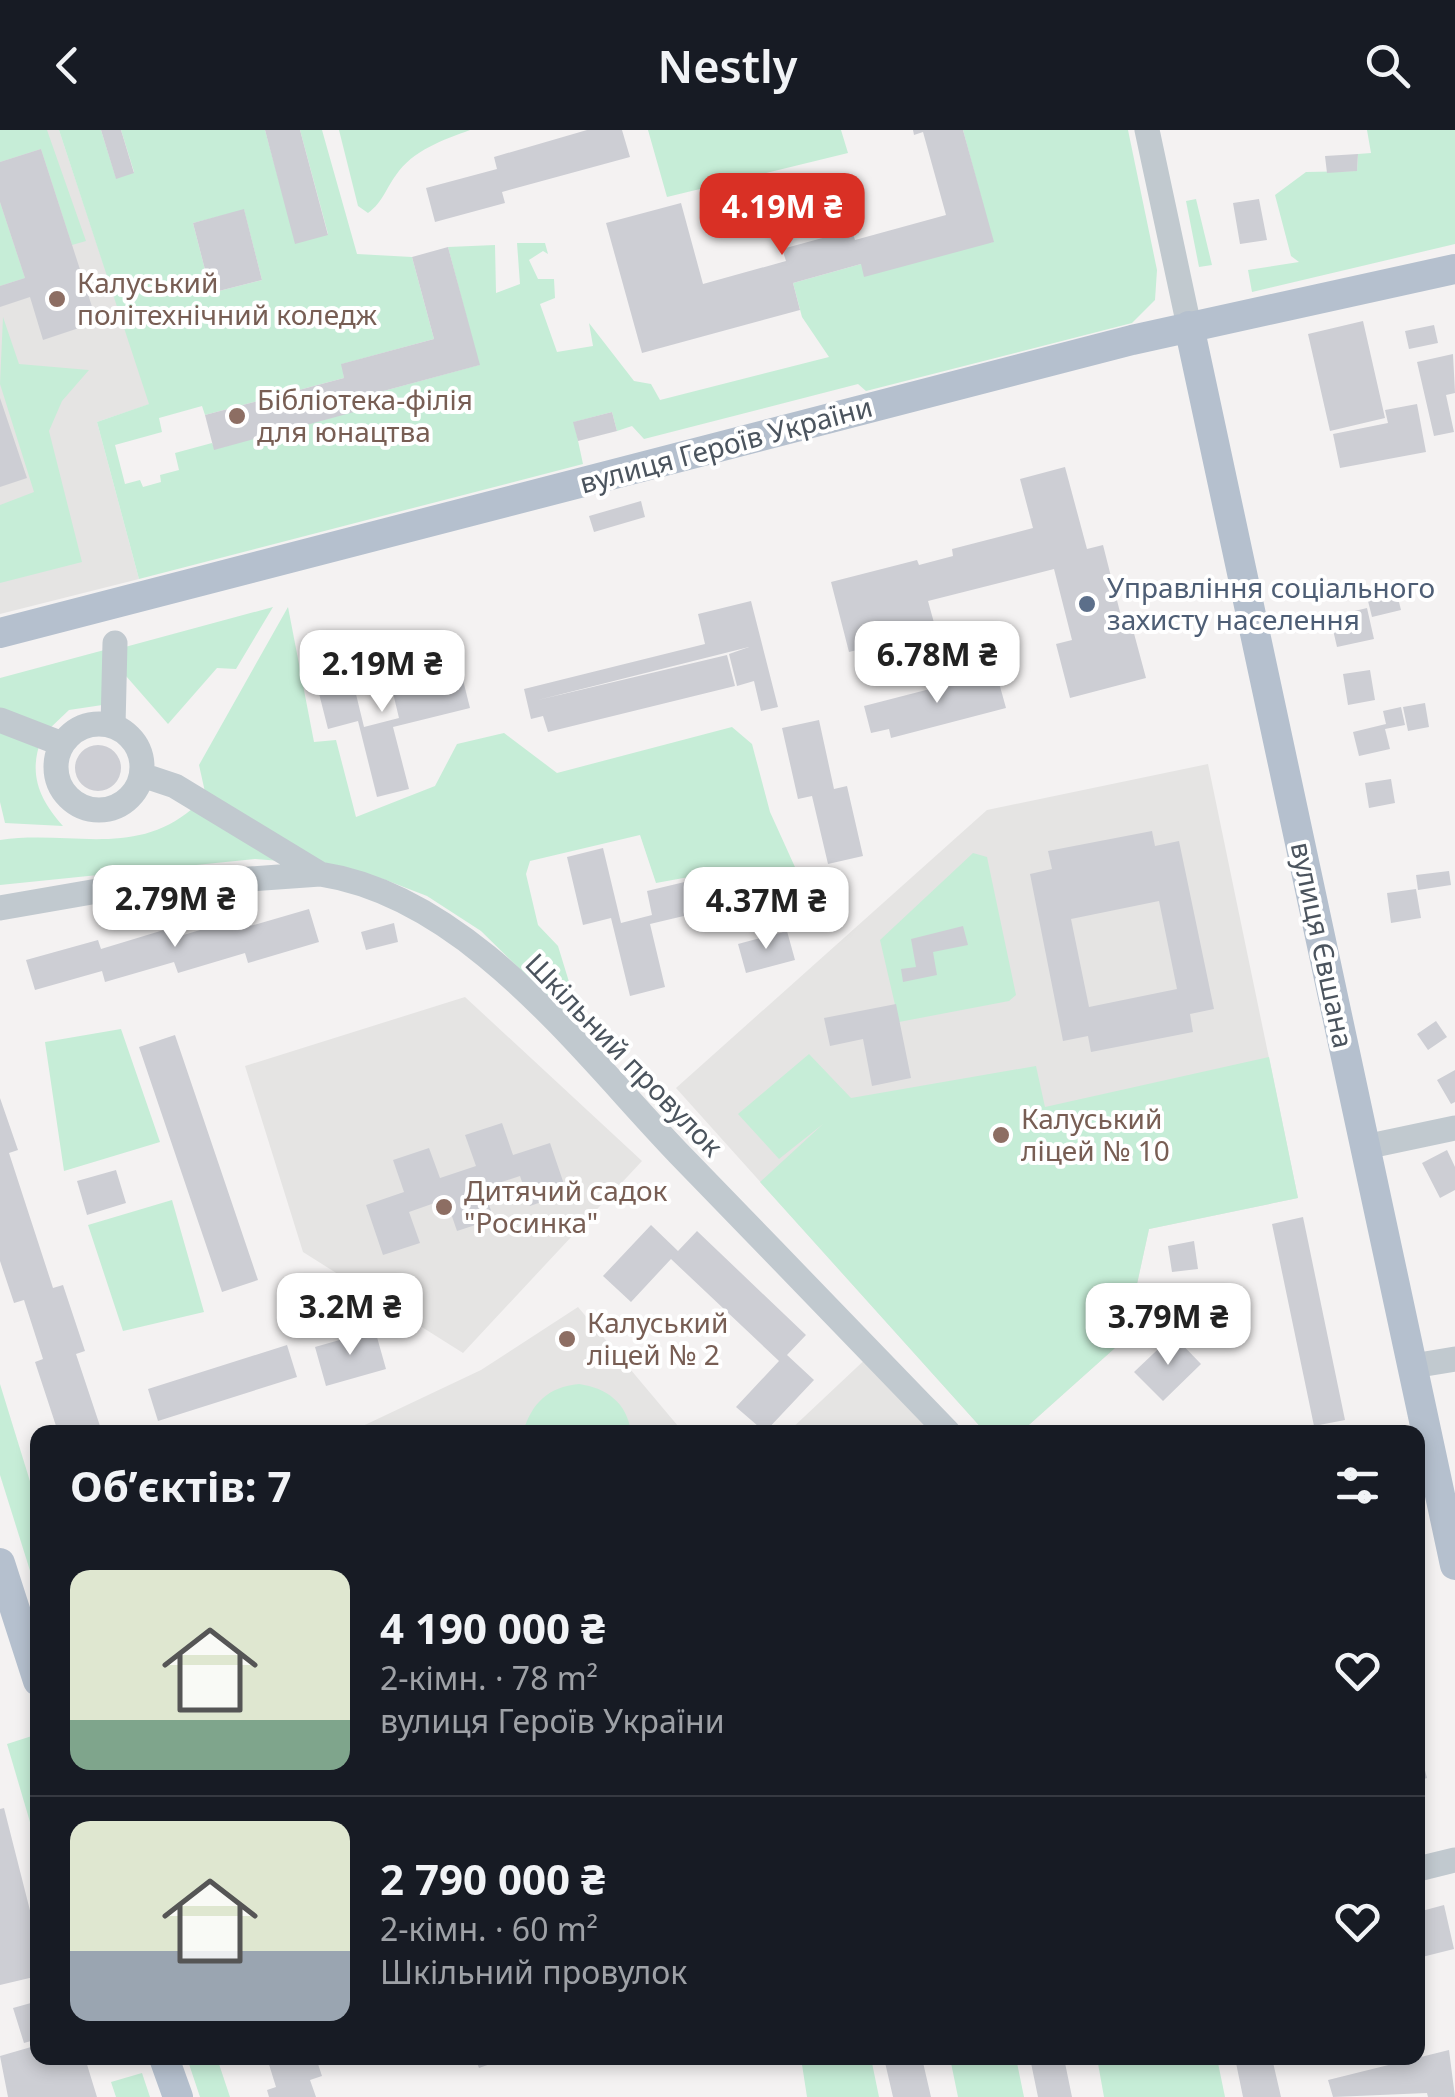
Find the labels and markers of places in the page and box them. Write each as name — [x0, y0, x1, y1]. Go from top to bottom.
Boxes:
pin: 4.19M ₴ — [690, 173, 874, 258]
place label: Калуський політехнічний коледж — [77, 263, 378, 333]
marker: Калуський політехнічний коледж — [46, 288, 68, 310]
place label: Бібліотека-філія для юнацтва — [257, 380, 473, 450]
marker: Бібліотека-філія для юнацтва — [226, 405, 248, 427]
place label: Управління соціального захисту населення — [1107, 568, 1435, 638]
marker: Управління соціального захисту населення — [1076, 593, 1098, 615]
pin: 6.78M ₴ — [845, 621, 1029, 706]
pin: 2.19M ₴ — [290, 630, 474, 715]
pin: 2.79M ₴ — [83, 865, 267, 950]
pin: 4.37M ₴ — [674, 867, 858, 952]
place label: Калуський ліцей № 10 — [1021, 1099, 1170, 1169]
marker: Калуський ліцей № 10 — [990, 1124, 1012, 1146]
place label: Дитячий садок "Росинка" — [464, 1171, 668, 1241]
marker: Дитячий садок "Росинка" — [433, 1196, 455, 1218]
pin: 3.2M ₴ — [269, 1273, 431, 1358]
pin: 3.79M ₴ — [1076, 1283, 1260, 1368]
place label: Калуський ліцей № 2 — [587, 1303, 728, 1373]
marker: Калуський ліцей № 2 — [556, 1328, 578, 1350]

